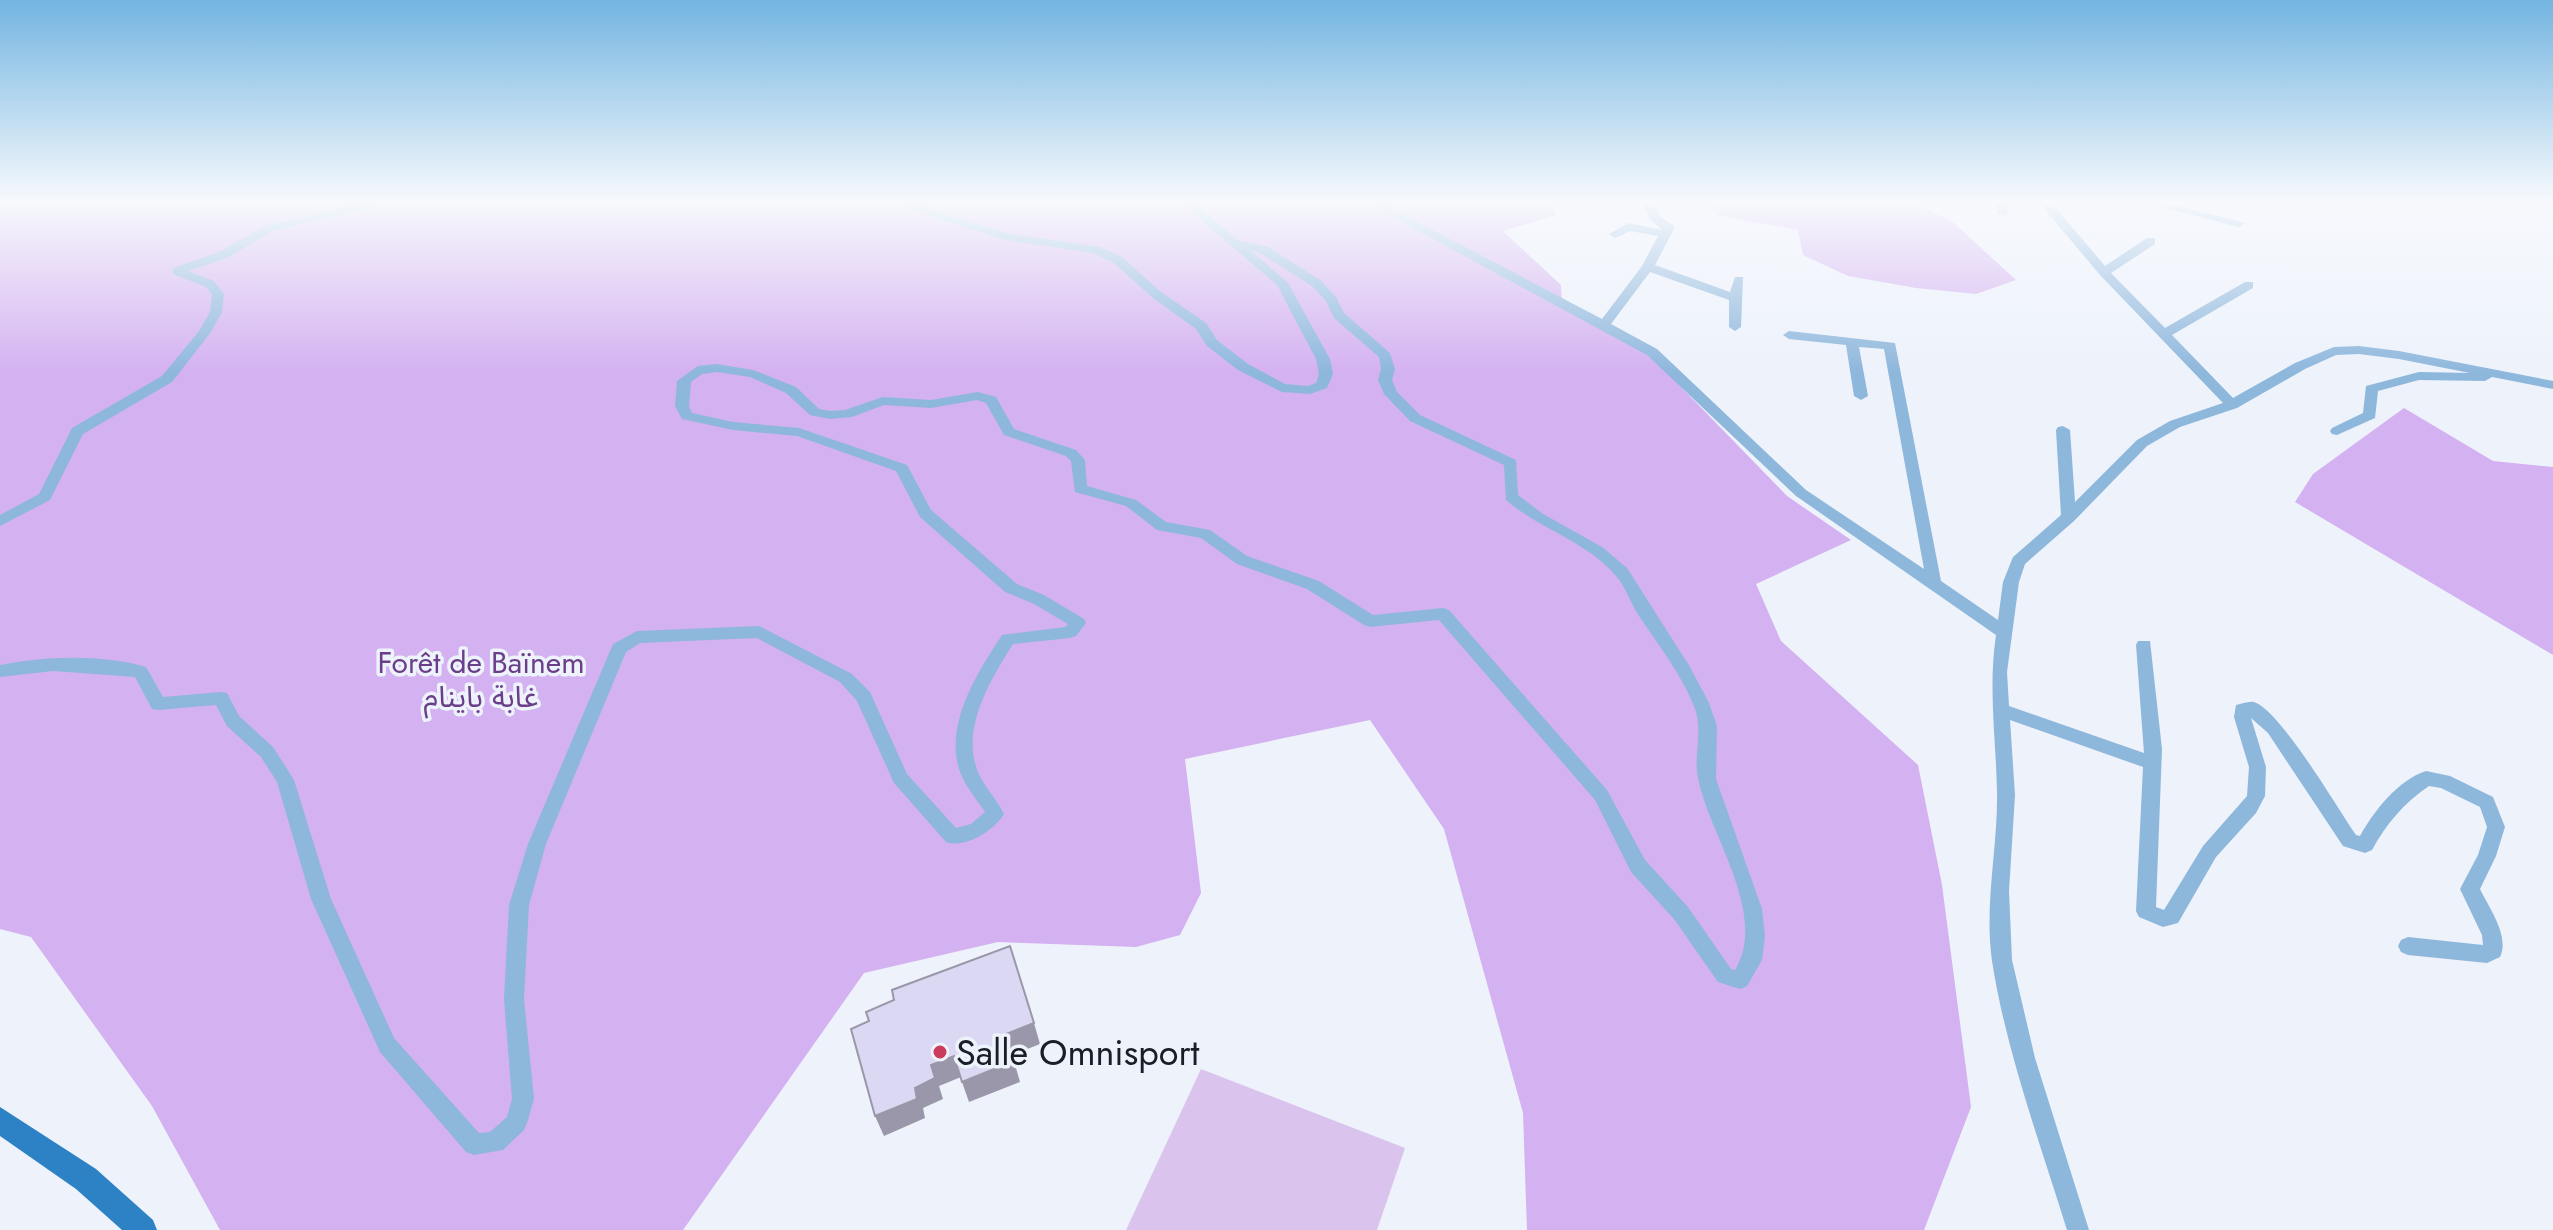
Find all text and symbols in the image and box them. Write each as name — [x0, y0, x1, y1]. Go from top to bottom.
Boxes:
park label: Forêt de Baïnem غابة باينام — [377, 641, 585, 719]
place label: Salle Omnisport — [956, 1026, 1200, 1078]
marker: Salle Omnisport — [931, 1043, 949, 1061]

